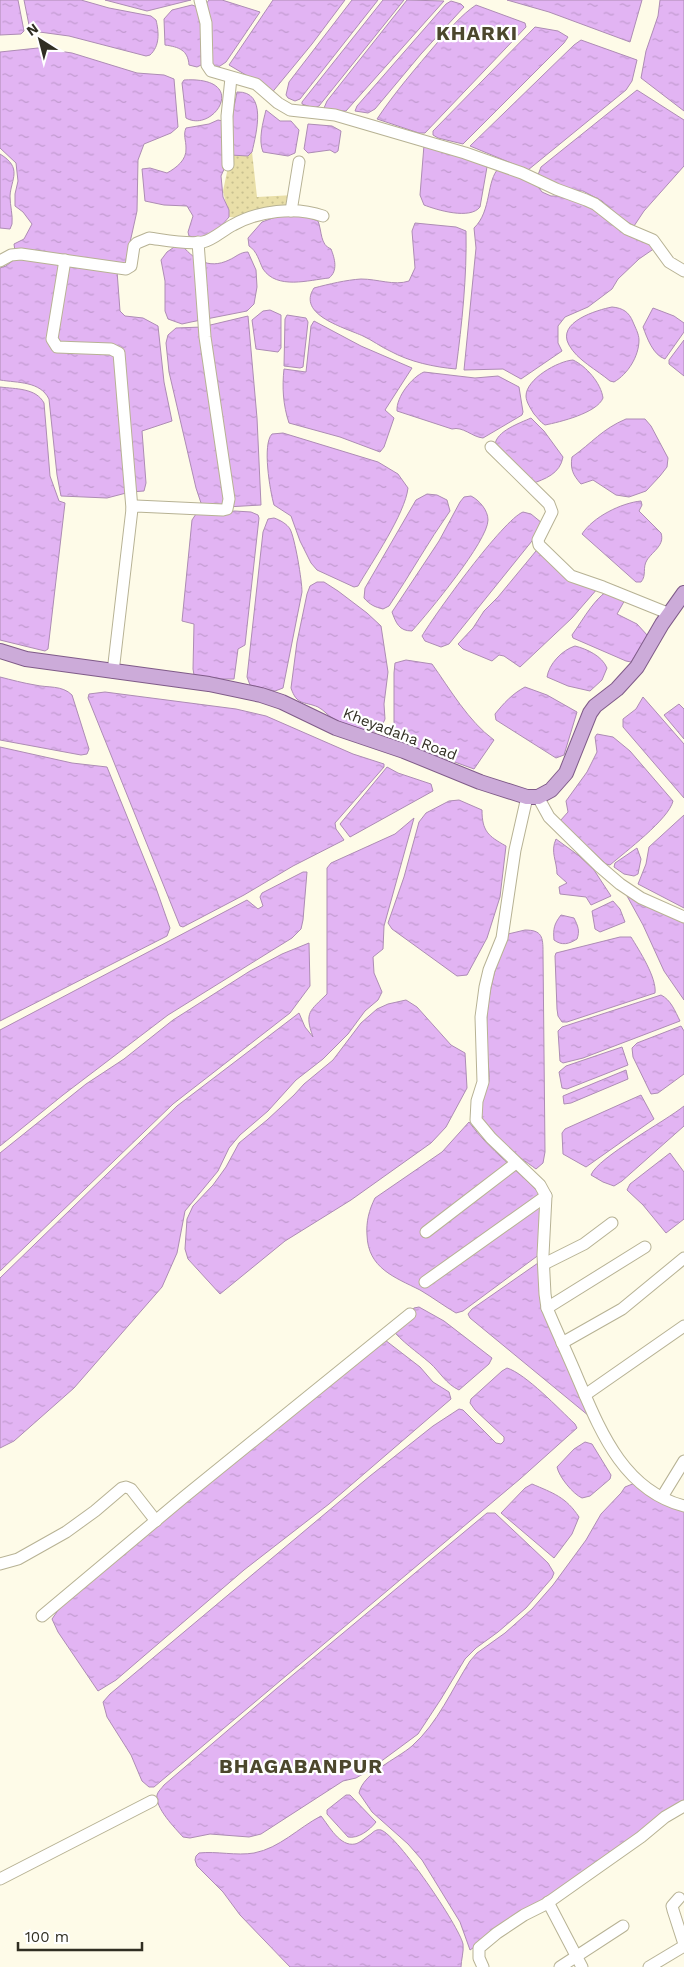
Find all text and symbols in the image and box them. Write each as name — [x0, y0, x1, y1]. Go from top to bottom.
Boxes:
north arrow — [15, 15, 65, 65]
text: N — [23, 20, 41, 39]
district label: KHARKI — [436, 21, 518, 45]
street label: Kheyadaha Road — [341, 704, 459, 764]
district label: BHAGABANPUR — [219, 1754, 383, 1778]
scale bar — [18, 1920, 141, 1952]
text: 100 m — [25, 1928, 69, 1946]

